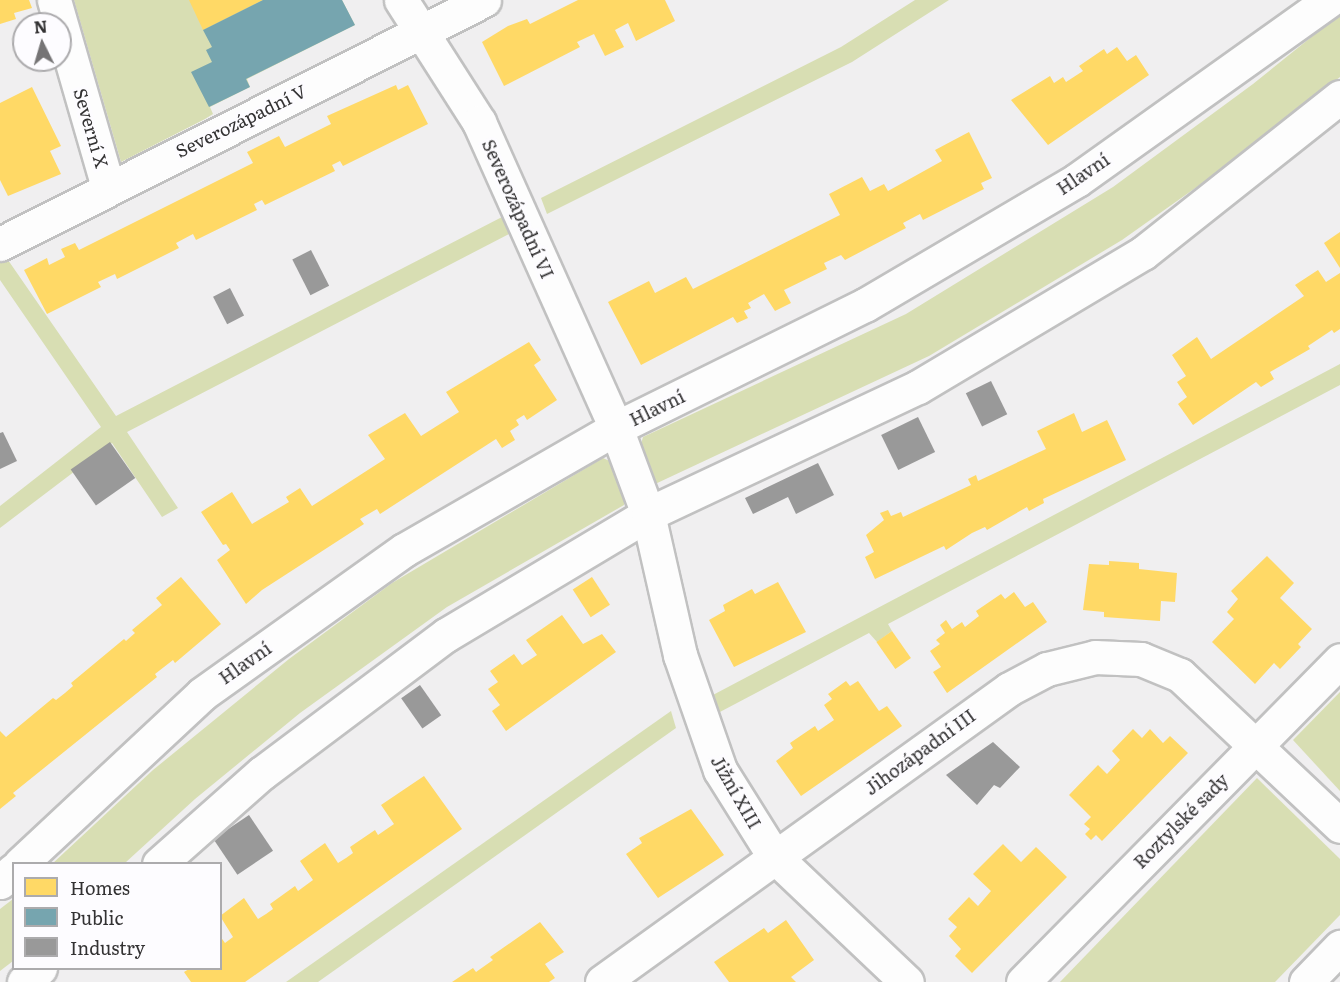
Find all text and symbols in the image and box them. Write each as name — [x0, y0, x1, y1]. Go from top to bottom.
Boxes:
north arrow — [12, 12, 72, 72]
text: N — [33, 14, 48, 39]
street label: Severozápadní V — [172, 80, 310, 162]
street label: Severní X — [69, 86, 113, 170]
street label: Severozápadní VI — [478, 136, 558, 282]
street label: Hlavní — [1053, 149, 1113, 199]
street label: Hlavní — [626, 385, 688, 431]
street label: Hlavní — [215, 637, 275, 689]
street label: Jihozápadní III — [860, 705, 980, 799]
street label: Jižní XIII — [706, 752, 766, 832]
street label: Roztylské sady — [1129, 769, 1233, 873]
legend — [12, 862, 222, 970]
text: Homes — [70, 874, 130, 901]
text: Public — [70, 904, 124, 931]
text: Industry — [70, 934, 145, 961]

